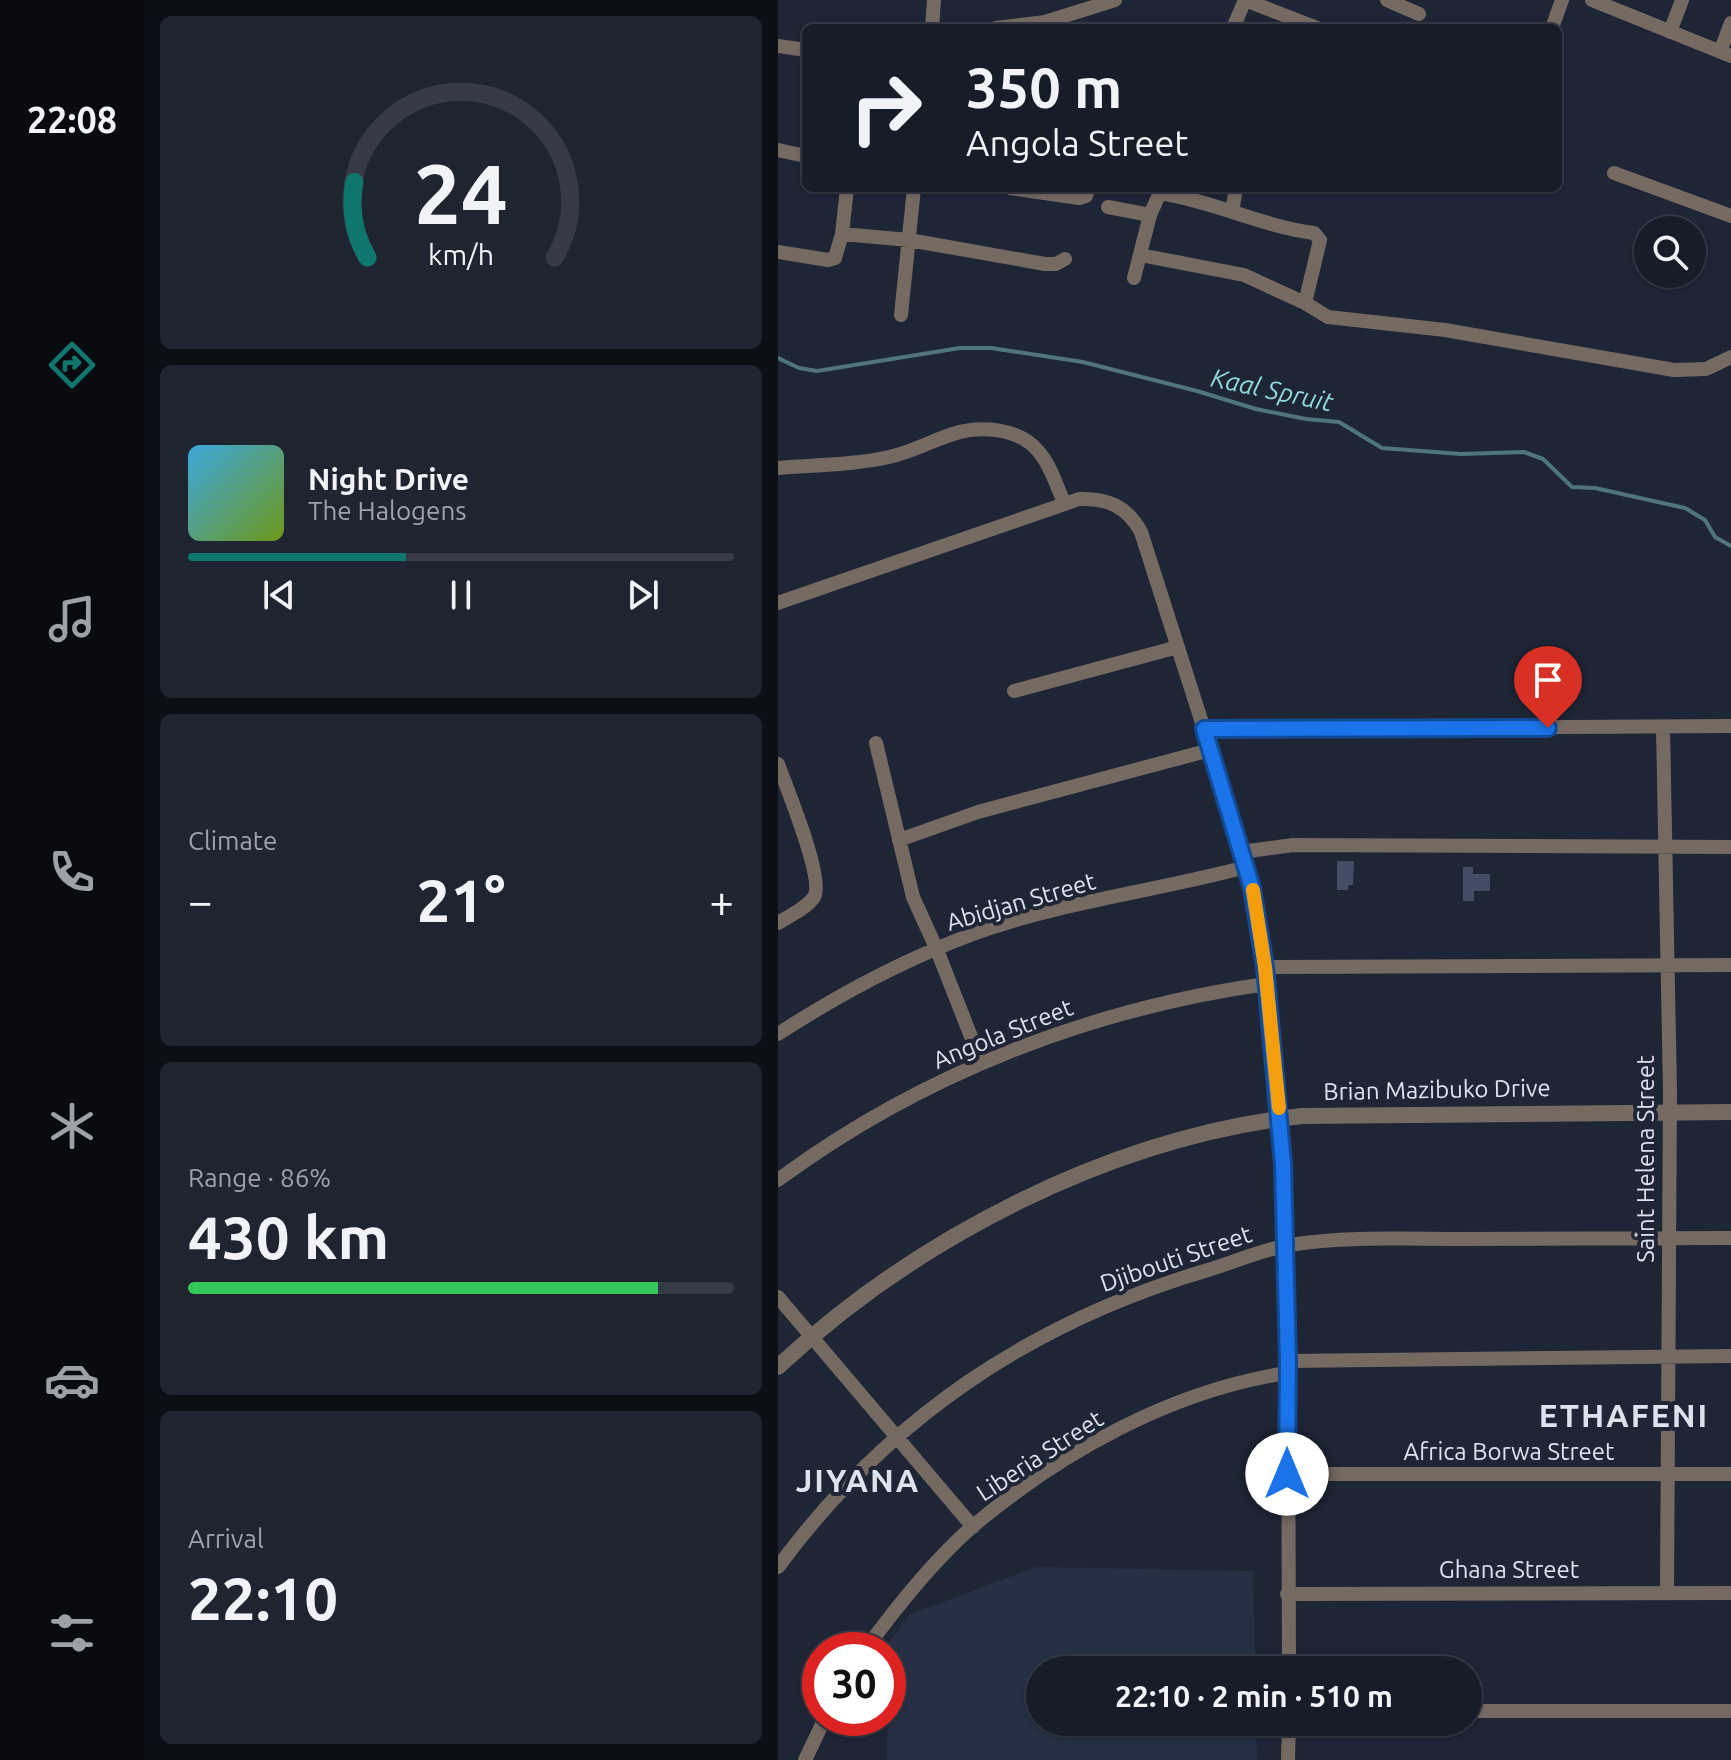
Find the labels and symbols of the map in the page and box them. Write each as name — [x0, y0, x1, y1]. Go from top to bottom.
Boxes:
water label: Kaal Spruit — [1208, 362, 1337, 417]
pin — [1514, 646, 1582, 728]
street label: Abidjan Street — [943, 867, 1099, 936]
street label: Angola Street — [929, 993, 1077, 1074]
street label: Saint Helena Street — [1632, 1055, 1659, 1263]
street label: Brian Mazibuko Drive — [1323, 1074, 1551, 1105]
street label: Djibouti Street — [1097, 1220, 1256, 1297]
district label: ETHAFENI — [1539, 1397, 1709, 1433]
street label: Liberia Street — [972, 1404, 1108, 1506]
position arrow — [1245, 1432, 1329, 1516]
street label: Africa Borwa Street — [1404, 1438, 1615, 1465]
district label: JIYANA — [796, 1462, 920, 1498]
street label: Ghana Street — [1439, 1556, 1580, 1583]
speed limit sign: 30 — [802, 1632, 906, 1736]

